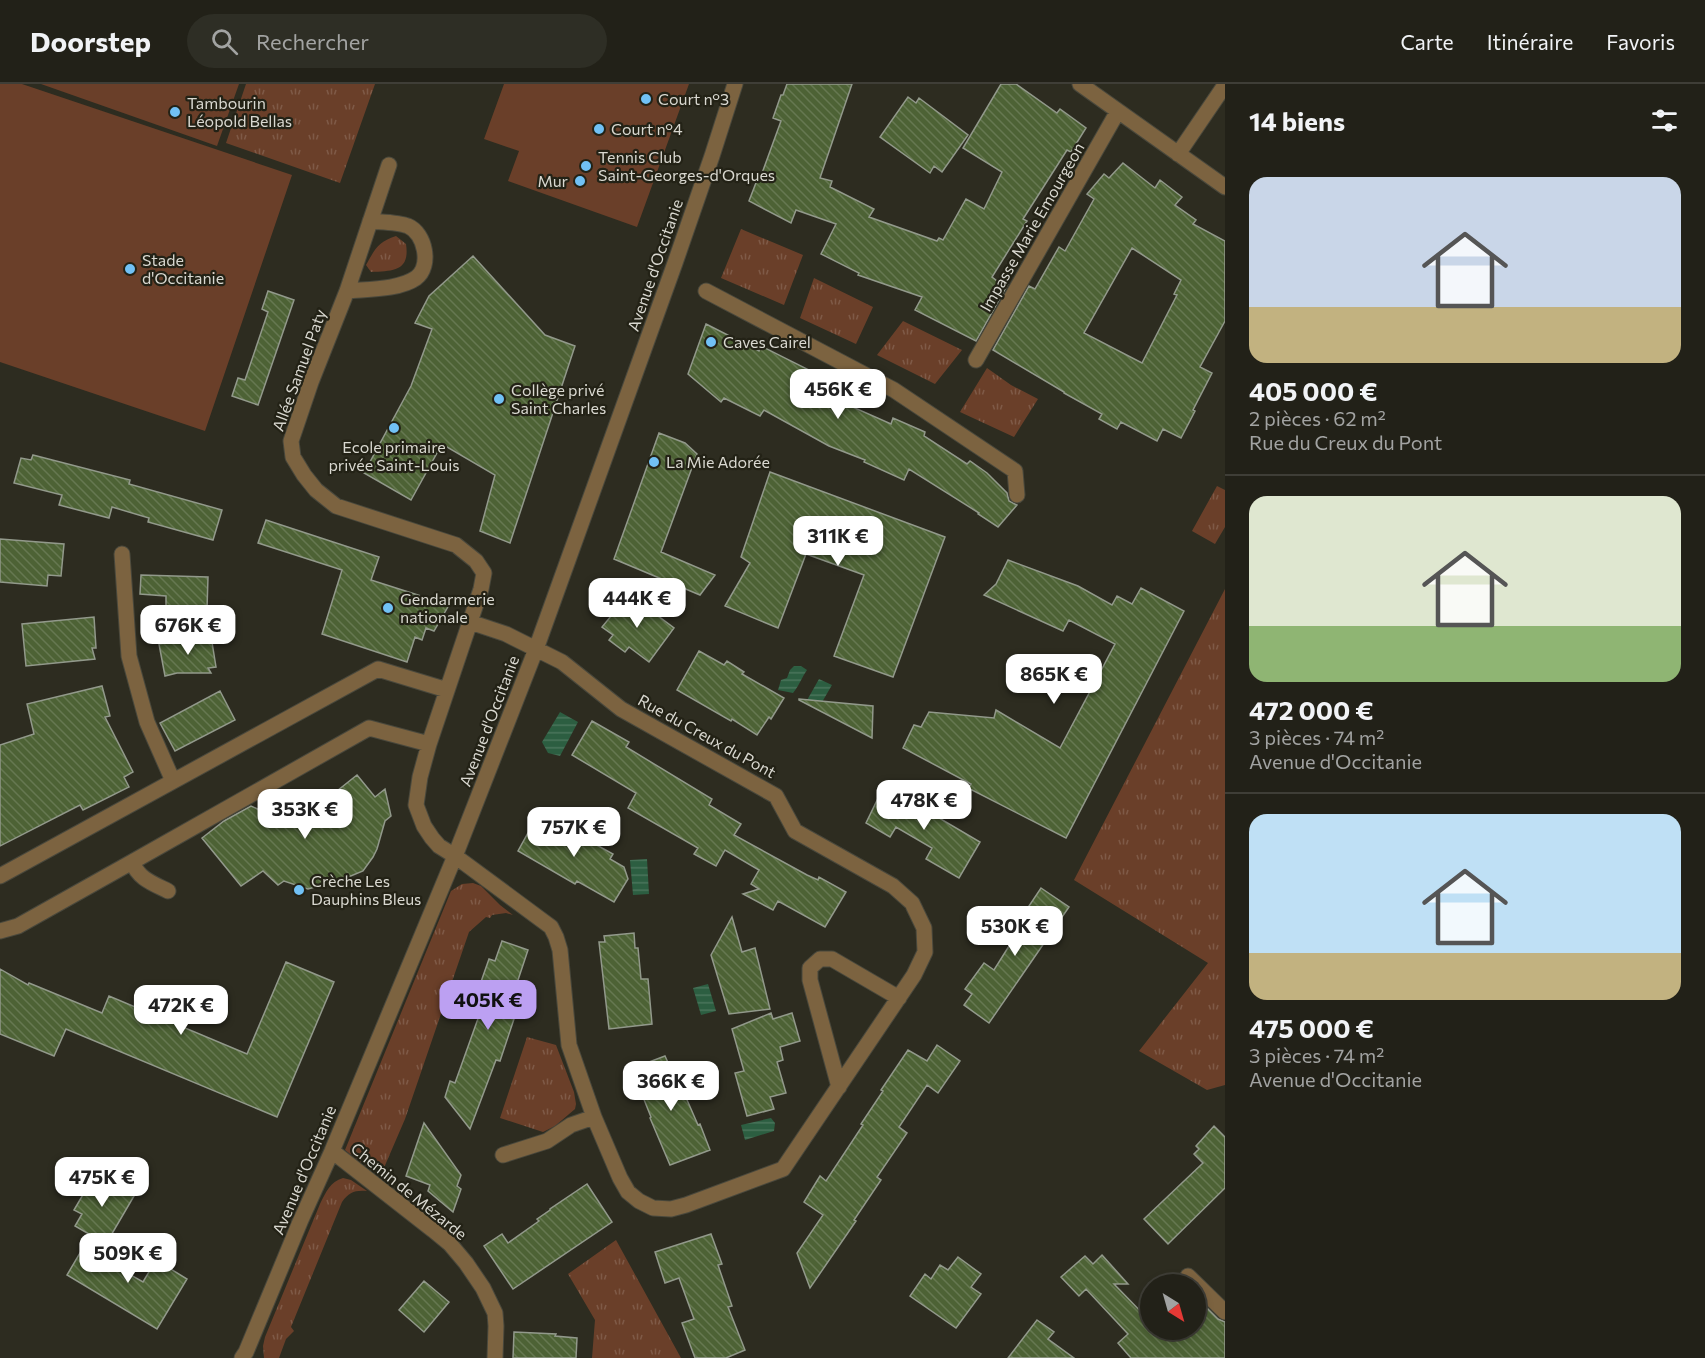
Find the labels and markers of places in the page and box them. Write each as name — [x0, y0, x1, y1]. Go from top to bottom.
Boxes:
place label: Court n°3 — [658, 89, 729, 108]
marker: Court n°3 — [639, 92, 653, 106]
place label: Tambourin Léopold Bellas — [187, 93, 292, 130]
marker: Tambourin Léopold Bellas — [168, 105, 182, 119]
place label: Court n°4 — [611, 119, 683, 138]
marker: Court n°4 — [592, 122, 606, 136]
place label: Tennis Club Saint-Georges-d'Orques — [598, 147, 775, 184]
marker: Tennis Club Saint-Georges-d'Orques — [579, 159, 593, 173]
place label: Mur — [537, 171, 569, 190]
marker: Mur — [573, 174, 587, 188]
place label: Stade d'Occitanie — [142, 250, 224, 287]
marker: Stade d'Occitanie — [123, 262, 137, 276]
place label: Caves Cairel — [723, 332, 811, 351]
marker: Caves Cairel — [704, 335, 718, 349]
pin: 456K € — [789, 369, 887, 420]
place label: Collège privé Saint Charles — [511, 380, 606, 417]
marker: Collège privé Saint Charles — [492, 392, 506, 406]
marker: Ecole primaire privée Saint-Louis — [387, 421, 401, 435]
place label: Ecole primaire privée Saint-Louis — [328, 437, 460, 474]
place label: La Mie Adorée — [666, 452, 770, 471]
marker: La Mie Adorée — [647, 455, 661, 469]
pin: 311K € — [789, 516, 887, 567]
pin: 444K € — [588, 578, 686, 629]
place label: Gendarmerie nationale — [400, 589, 495, 626]
marker: Gendarmerie nationale — [381, 601, 395, 615]
pin: 676K € — [139, 605, 237, 656]
pin: 865K € — [1005, 654, 1103, 705]
pin: 478K € — [875, 780, 973, 831]
pin: 353K € — [256, 789, 354, 840]
pin: 757K € — [525, 807, 623, 858]
place label: Crèche Les Dauphins Bleus — [311, 871, 421, 908]
marker: Crèche Les Dauphins Bleus — [292, 883, 306, 897]
pin: 530K € — [966, 906, 1064, 957]
pin: 405K € — [439, 980, 537, 1031]
pin: 472K € — [132, 985, 230, 1036]
pin: 366K € — [622, 1061, 720, 1112]
pin: 475K € — [53, 1157, 151, 1208]
pin: 509K € — [79, 1233, 177, 1284]

